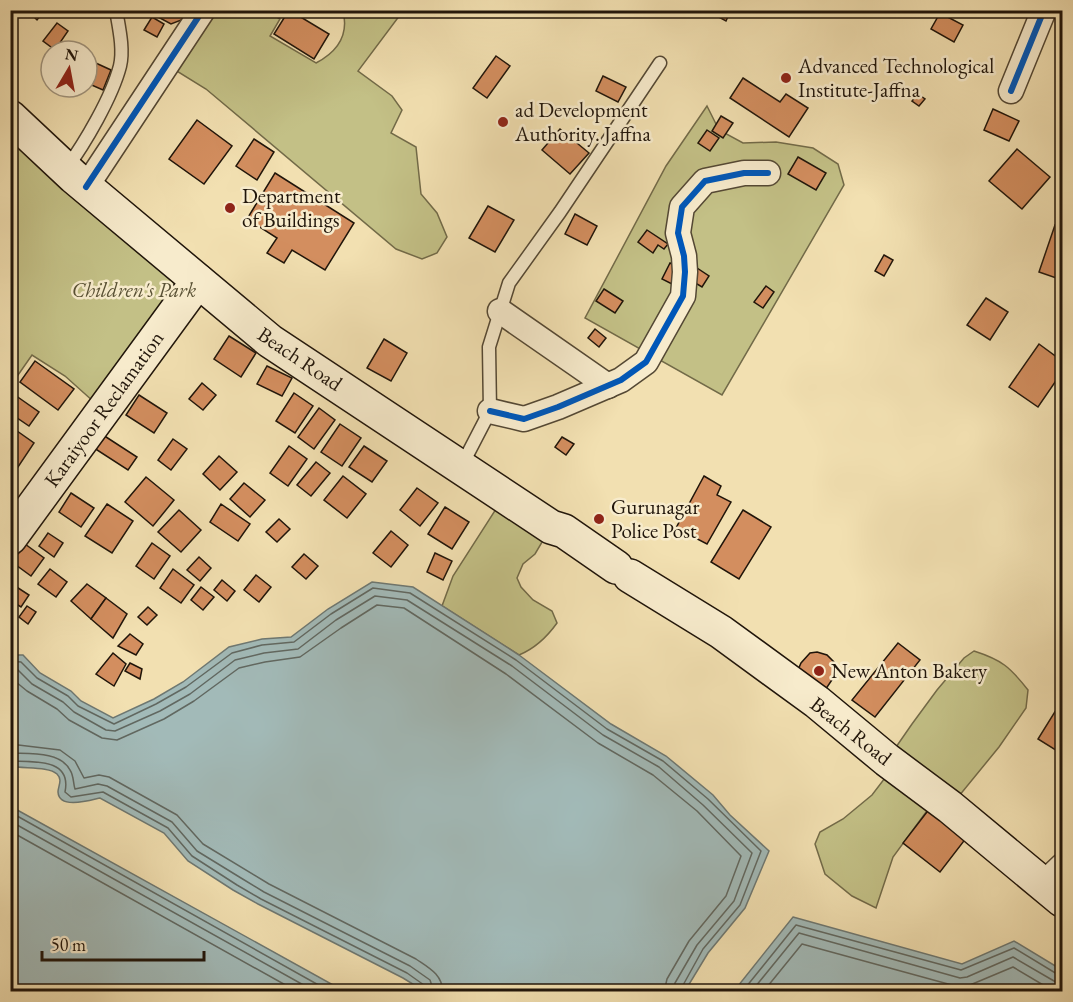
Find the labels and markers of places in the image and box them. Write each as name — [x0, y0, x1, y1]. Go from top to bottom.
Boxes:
place label: Advanced Technological Institute-Jaffna — [797, 52, 994, 103]
marker: Advanced Technological Institute-Jaffna — [779, 71, 793, 85]
place label: ad Development Authority. Jaffna — [514, 96, 652, 147]
marker: ad Development Authority. Jaffna — [496, 115, 510, 129]
place label: Department of Buildings — [242, 182, 341, 233]
marker: Department of Buildings — [223, 201, 237, 215]
place label: Gurunagar Police Post — [611, 493, 699, 544]
marker: Gurunagar Police Post — [592, 512, 606, 526]
place label: New Anton Bakery — [831, 657, 988, 684]
marker: New Anton Bakery — [812, 664, 826, 678]

